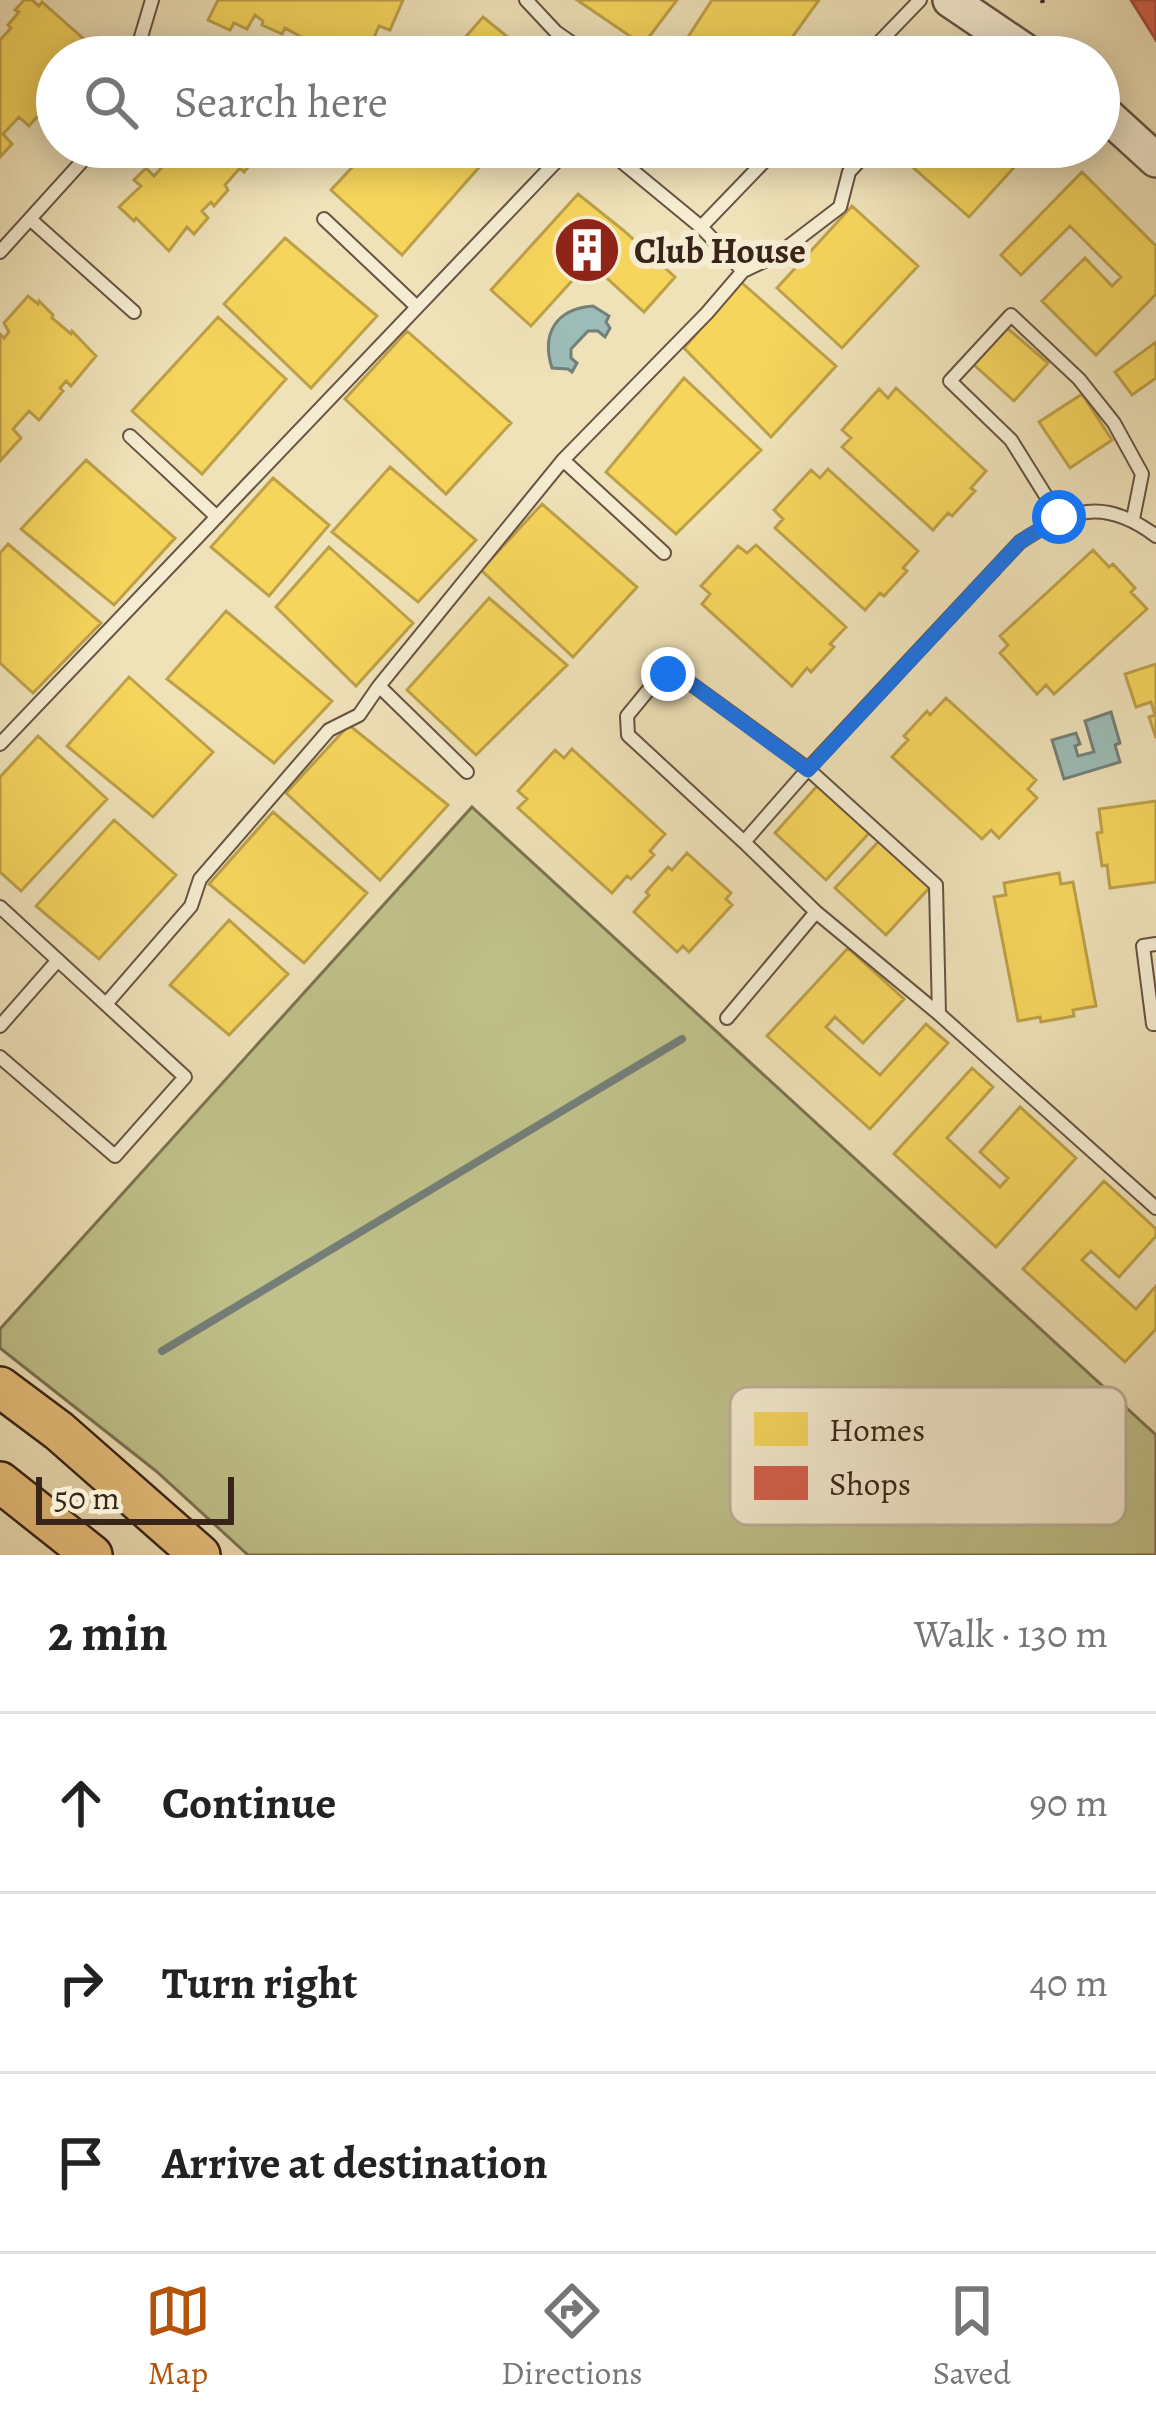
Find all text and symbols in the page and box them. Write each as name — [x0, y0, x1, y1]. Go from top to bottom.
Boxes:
search box — [36, 36, 1120, 168]
icon: search — [78, 69, 144, 135]
text: Search here — [174, 71, 388, 133]
building icon: Club House — [552, 215, 622, 285]
place label: Club House — [634, 226, 806, 275]
route start — [1032, 490, 1086, 544]
route end — [641, 647, 695, 701]
legend — [730, 1387, 1126, 1525]
text: Homes — [829, 1407, 925, 1452]
text: Shops — [829, 1461, 911, 1506]
scale bar — [36, 1471, 234, 1524]
text: 50 m — [54, 1475, 120, 1520]
text: 2 min — [48, 1598, 168, 1668]
text: Walk · 130 m — [914, 1607, 1108, 1660]
icon: ahead — [48, 1770, 114, 1836]
text: Continue — [162, 1772, 336, 1834]
text: 90 m — [1029, 1776, 1108, 1829]
icon: right — [48, 1950, 114, 2016]
text: Turn right — [162, 1952, 357, 2014]
text: 40 m — [1029, 1956, 1108, 2009]
icon: arrive — [48, 2130, 114, 2196]
text: Arrive at destination — [162, 2132, 548, 2194]
tab: Map — [145, 2278, 211, 2395]
tab: Directions — [501, 2278, 643, 2395]
tab: Saved — [933, 2278, 1011, 2395]

